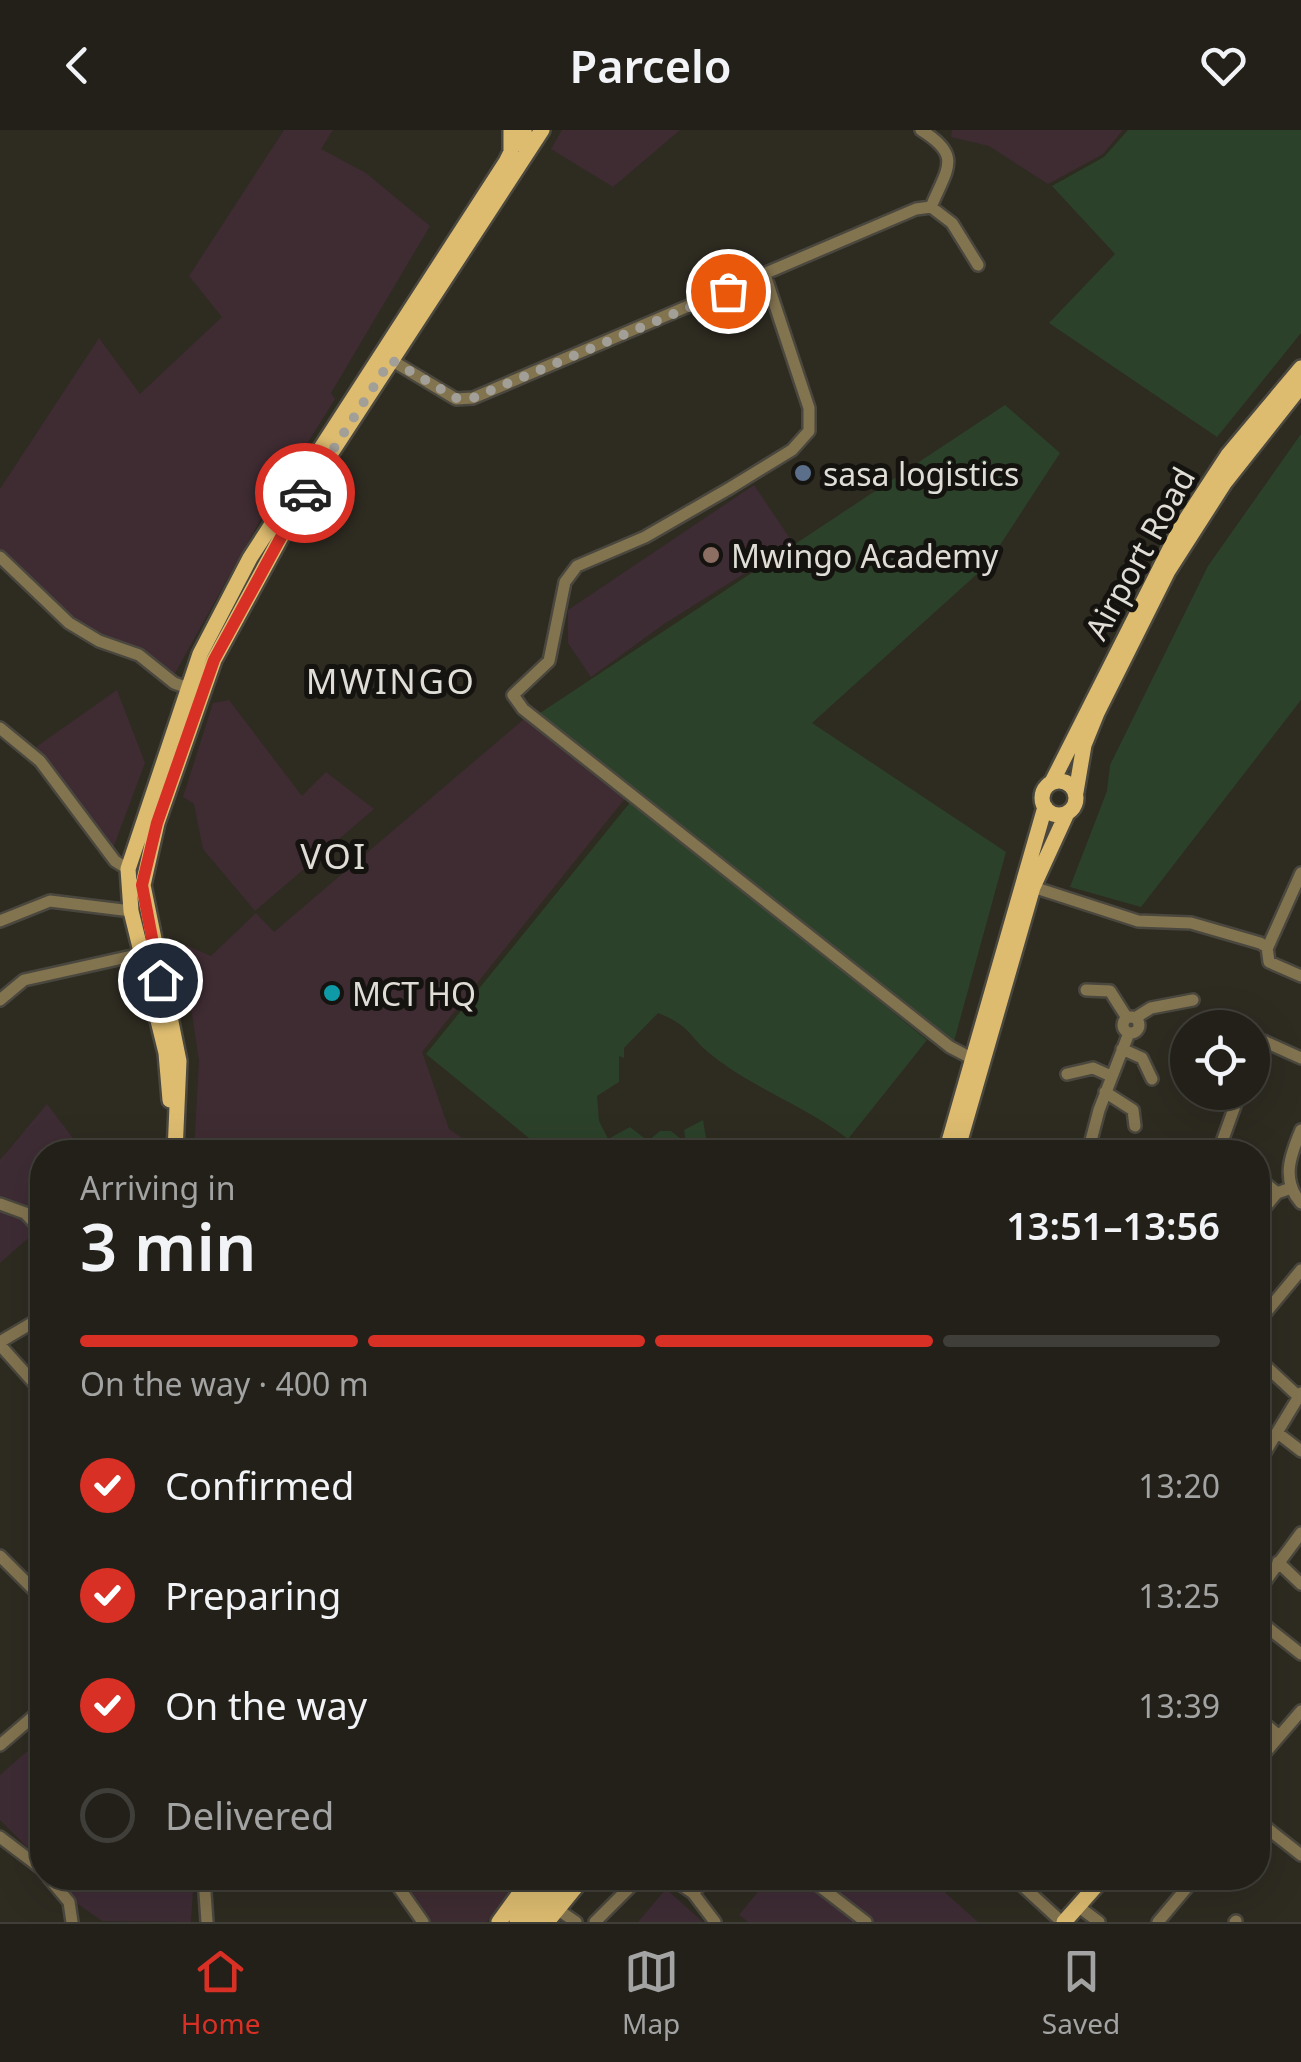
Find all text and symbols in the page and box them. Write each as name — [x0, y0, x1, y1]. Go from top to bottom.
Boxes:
text: Parcelo — [569, 35, 732, 96]
icon: back — [50, 38, 105, 93]
icon: heart — [1196, 38, 1251, 93]
pin — [686, 249, 771, 334]
icon: bag — [701, 264, 756, 319]
courier — [255, 443, 355, 543]
place label: sasa logistics — [823, 452, 1019, 495]
street label: Airport Road — [1074, 459, 1204, 647]
marker: sasa logistics — [792, 462, 814, 484]
icon: car — [278, 466, 333, 521]
place label: Mwingo Academy — [731, 534, 999, 577]
marker: Mwingo Academy — [700, 544, 722, 566]
district label: MWINGO — [306, 657, 476, 704]
district label: VOI — [300, 832, 368, 879]
pin — [118, 938, 203, 1023]
icon: home — [133, 953, 188, 1008]
place label: MCT HQ — [352, 972, 476, 1015]
marker: MCT HQ — [321, 982, 343, 1004]
map controls — [1170, 1010, 1270, 1110]
button: locate — [1170, 1010, 1270, 1110]
text: Arriving in — [80, 1166, 235, 1209]
text: 13:51–13:56 — [1006, 1199, 1220, 1251]
text: 3 min — [80, 1202, 256, 1290]
text: On the way · 400 m — [80, 1362, 369, 1405]
icon: check — [80, 1458, 135, 1513]
text: Confirmed — [165, 1459, 354, 1511]
text: 13:20 — [1138, 1464, 1220, 1507]
icon: check — [80, 1568, 135, 1623]
text: Preparing — [165, 1569, 341, 1621]
text: 13:25 — [1138, 1574, 1220, 1617]
icon: check — [80, 1678, 135, 1733]
text: On the way — [165, 1679, 367, 1731]
text: 13:39 — [1138, 1684, 1220, 1727]
text: Delivered — [165, 1789, 334, 1841]
tab: Home — [181, 1944, 260, 2042]
tab: Map — [622, 1944, 680, 2042]
tab: Saved — [1042, 1944, 1120, 2042]

